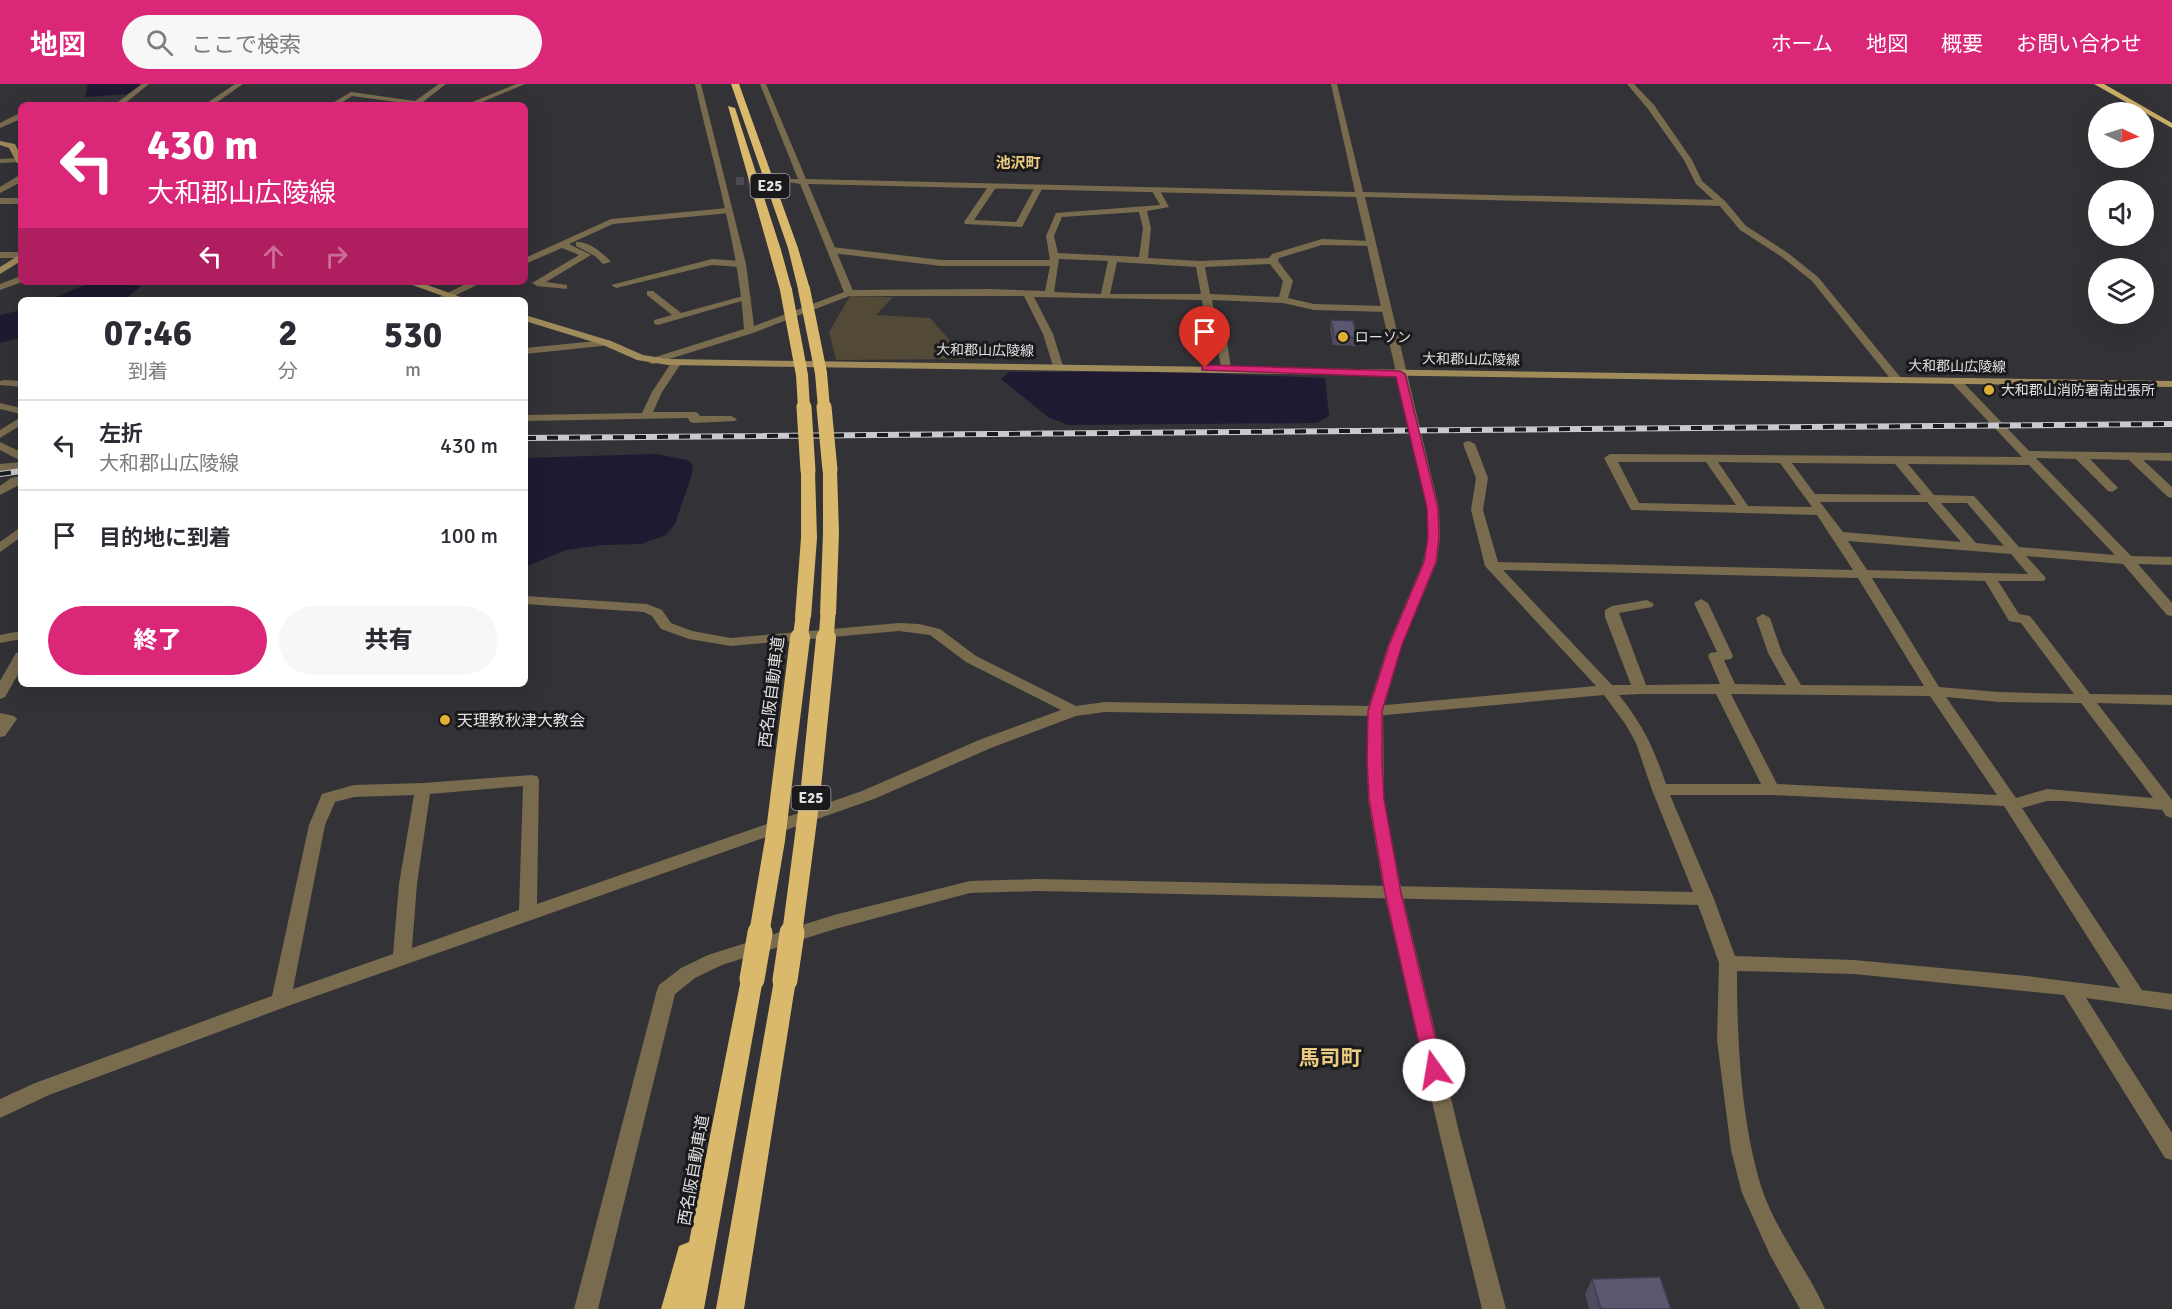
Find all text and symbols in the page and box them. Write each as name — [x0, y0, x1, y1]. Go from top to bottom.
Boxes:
search box — [122, 15, 542, 69]
icon: search — [143, 26, 176, 59]
text: 地図 — [30, 28, 86, 62]
text: ここで検索 — [191, 31, 301, 58]
text: ホーム — [1771, 31, 1833, 57]
text: 地図 — [1866, 31, 1908, 57]
text: 概要 — [1941, 31, 1983, 57]
text: お問い合わせ — [2016, 31, 2142, 57]
north arrow — [2088, 102, 2154, 168]
map controls — [2088, 102, 2154, 324]
text: 430 m — [147, 120, 258, 171]
icon: left — [48, 126, 126, 204]
district label: 池沢町 — [995, 154, 1041, 172]
road number: E25 — [750, 174, 790, 198]
text: 大和郡山広陵線 — [147, 177, 336, 210]
button: sound — [2088, 180, 2154, 246]
icon: left — [194, 240, 227, 273]
icon: ahead — [257, 240, 290, 273]
icon: right — [320, 240, 353, 273]
button: layers — [2088, 258, 2154, 324]
pin — [1179, 306, 1230, 368]
text: 07:46 — [104, 311, 192, 356]
text: 2 — [278, 311, 298, 356]
text: 530 — [384, 313, 442, 358]
icon: arrive — [1188, 315, 1221, 348]
place label: ローソン — [1355, 329, 1411, 346]
marker: ローソン — [1336, 330, 1350, 344]
street label: 大和郡山広陵線 — [936, 341, 1034, 360]
street label: 大和郡山広陵線 — [1422, 350, 1520, 369]
text: m — [405, 357, 421, 382]
street label: 大和郡山広陵線 — [1908, 357, 2006, 376]
text: 到着 — [128, 359, 168, 384]
text: 分 — [278, 359, 298, 384]
place label: 大和郡山消防署南出張所 — [2001, 382, 2155, 399]
marker: 大和郡山消防署南出張所 — [1982, 383, 1996, 397]
text: 左折 — [99, 420, 143, 447]
icon: left — [48, 429, 81, 462]
text: 430 m — [440, 432, 498, 459]
text: 大和郡山広陵線 — [99, 451, 239, 476]
icon: arrive — [48, 519, 81, 552]
text: 100 m — [440, 522, 498, 549]
text: 目的地に到着 — [99, 524, 231, 551]
button: 終了 — [48, 606, 267, 675]
button: 共有 — [279, 606, 498, 675]
street label: 西名阪自動車道 — [755, 635, 789, 749]
place label: 天理教秋津大教会 — [457, 711, 585, 731]
marker: 天理教秋津大教会 — [438, 713, 452, 727]
road number: E25 — [792, 786, 830, 810]
position arrow — [1402, 1038, 1466, 1102]
district label: 馬司町 — [1299, 1045, 1362, 1071]
street label: 西名阪自動車道 — [674, 1113, 714, 1227]

